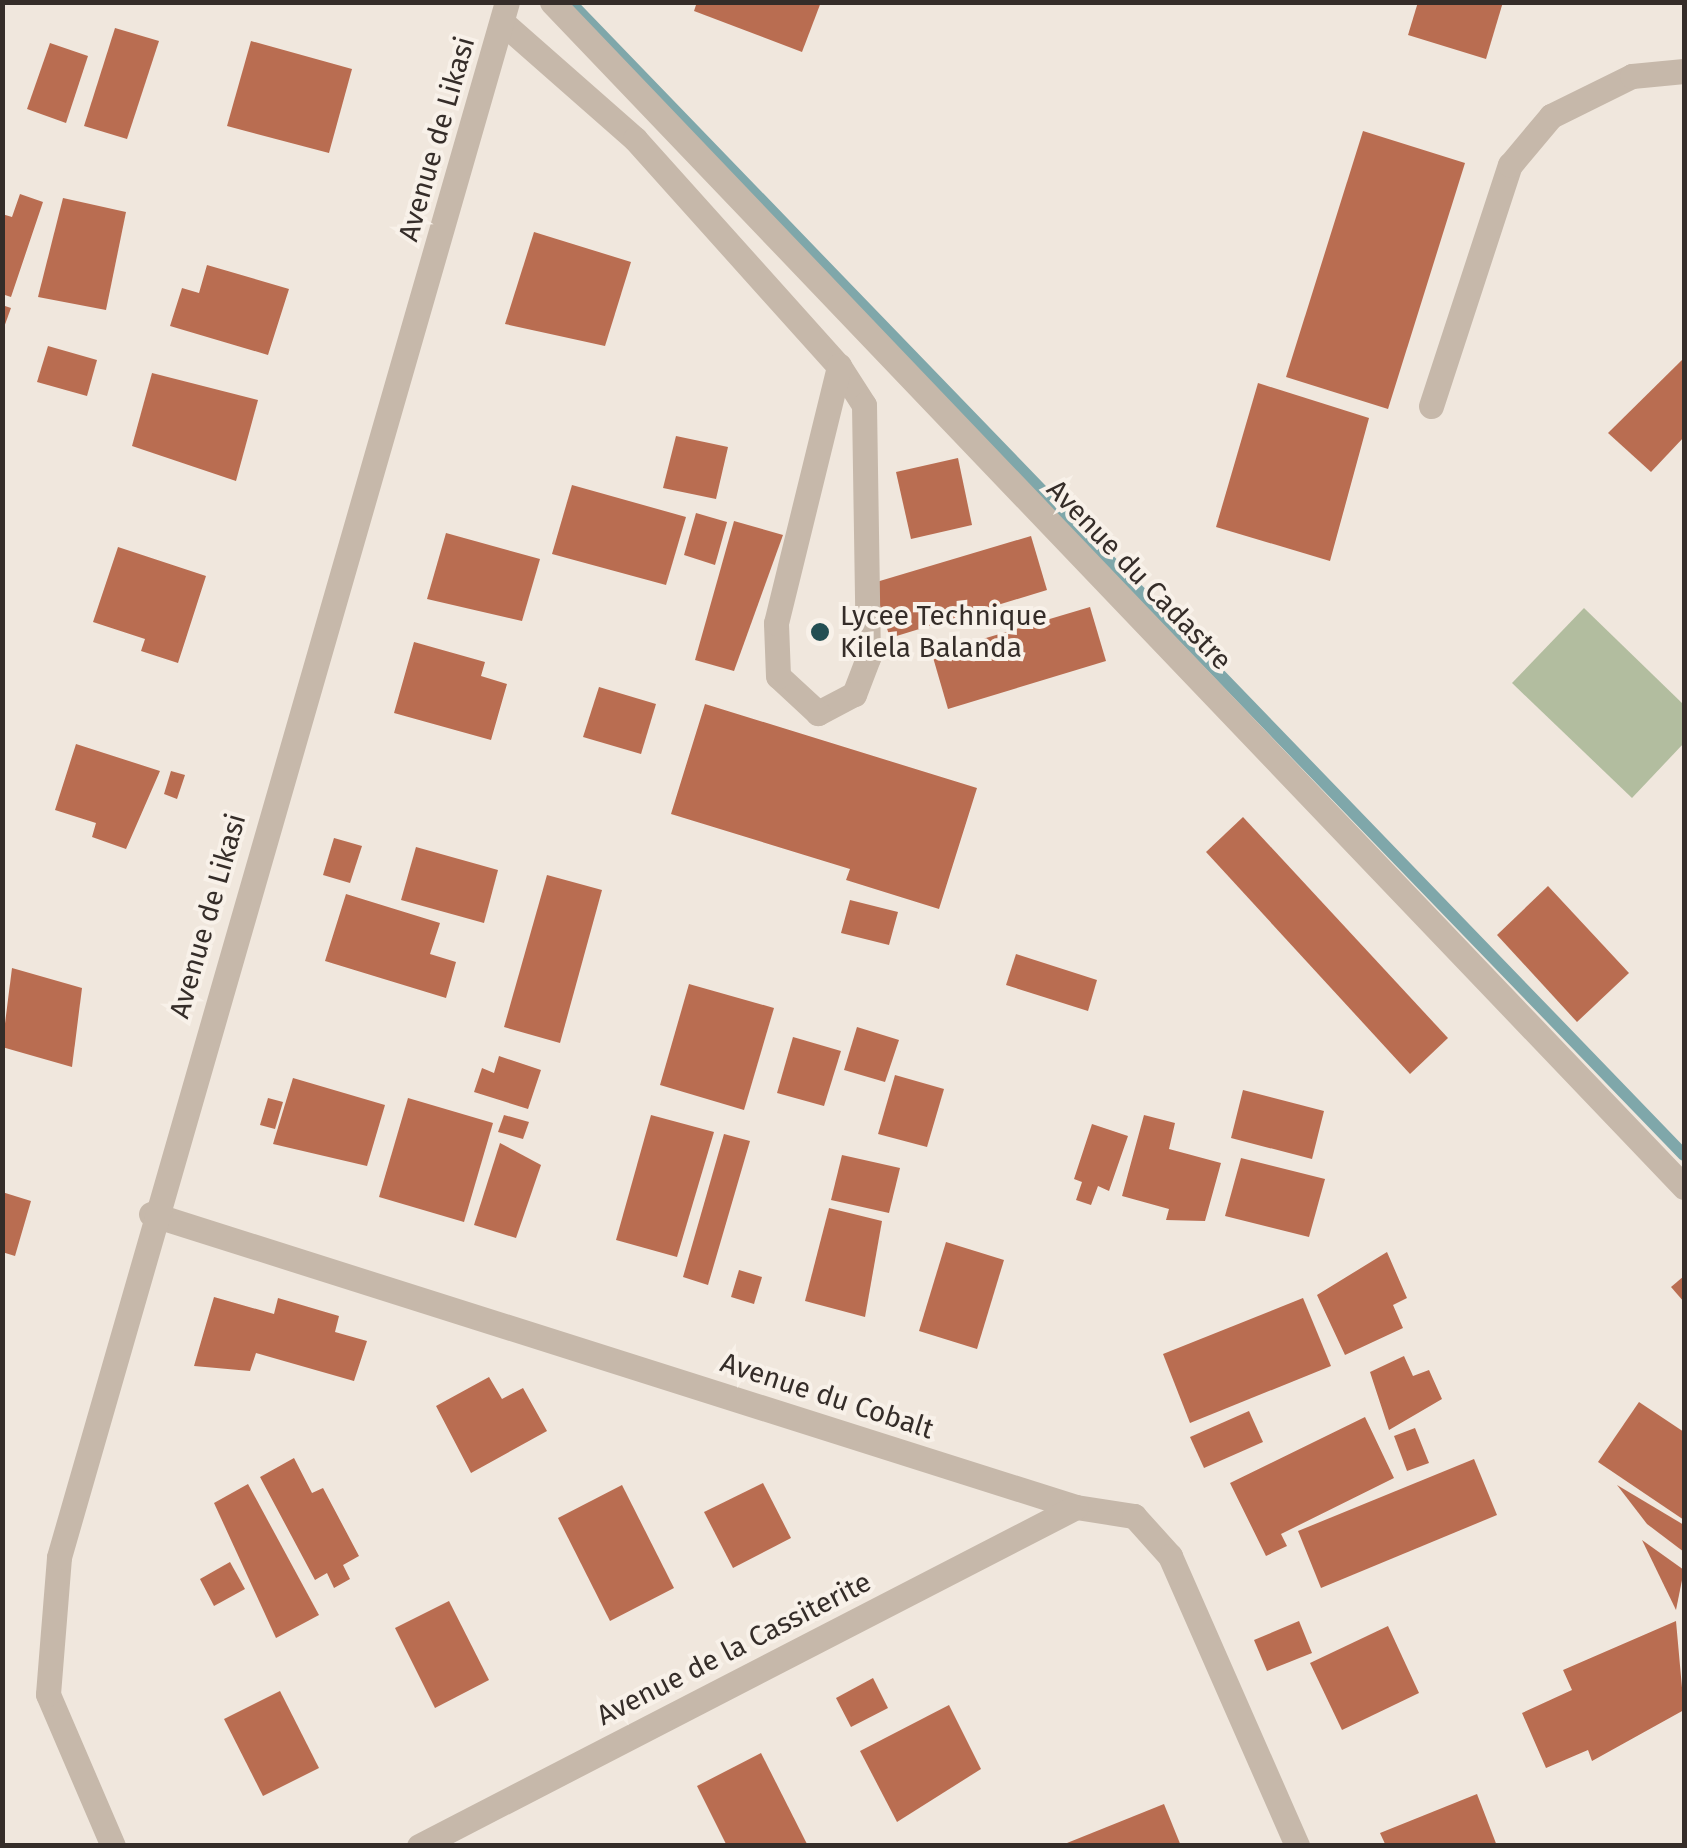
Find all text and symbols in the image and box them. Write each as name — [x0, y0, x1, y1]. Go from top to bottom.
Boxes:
street label: Avenue de Likasi — [392, 33, 482, 245]
street label: Avenue du Cadastre — [1040, 473, 1238, 677]
place label: Lycee Technique Kilela Balanda — [840, 599, 1047, 665]
marker: Lycee Technique Kilela Balanda — [809, 621, 831, 643]
street label: Avenue de Likasi — [163, 810, 253, 1022]
street label: Avenue du Cobalt — [716, 1346, 938, 1446]
street label: Avenue de la Cassiterite — [591, 1565, 877, 1733]

